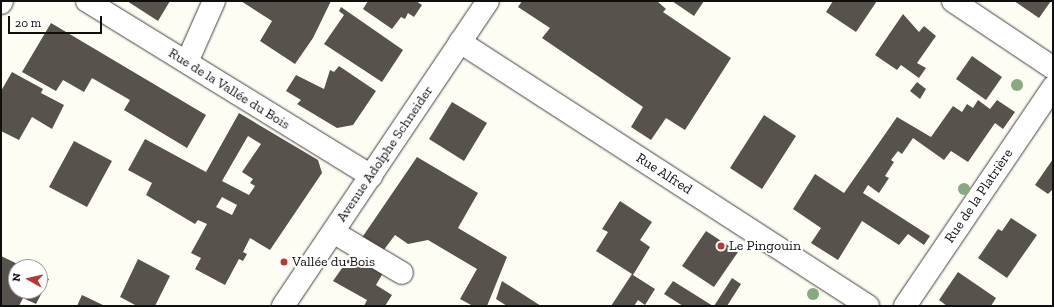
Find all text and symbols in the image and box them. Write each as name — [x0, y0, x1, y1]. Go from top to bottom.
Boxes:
scale bar — [10, 8, 104, 34]
text: 20 m — [15, 16, 41, 30]
street label: Rue de la Vallée du Bois — [165, 45, 293, 133]
street label: Avenue Adolphe Schneider — [333, 83, 437, 225]
street label: Rue de la Platrière — [941, 146, 1017, 246]
street label: Rue Alfred — [633, 150, 695, 198]
place label: Le Pingouin — [729, 238, 801, 254]
marker: Le Pingouin — [716, 241, 726, 251]
place label: Vallée du Bois — [292, 254, 375, 270]
marker: Vallée du Bois — [279, 257, 289, 267]
north arrow — [8, 259, 48, 299]
text: N — [10, 272, 24, 282]

